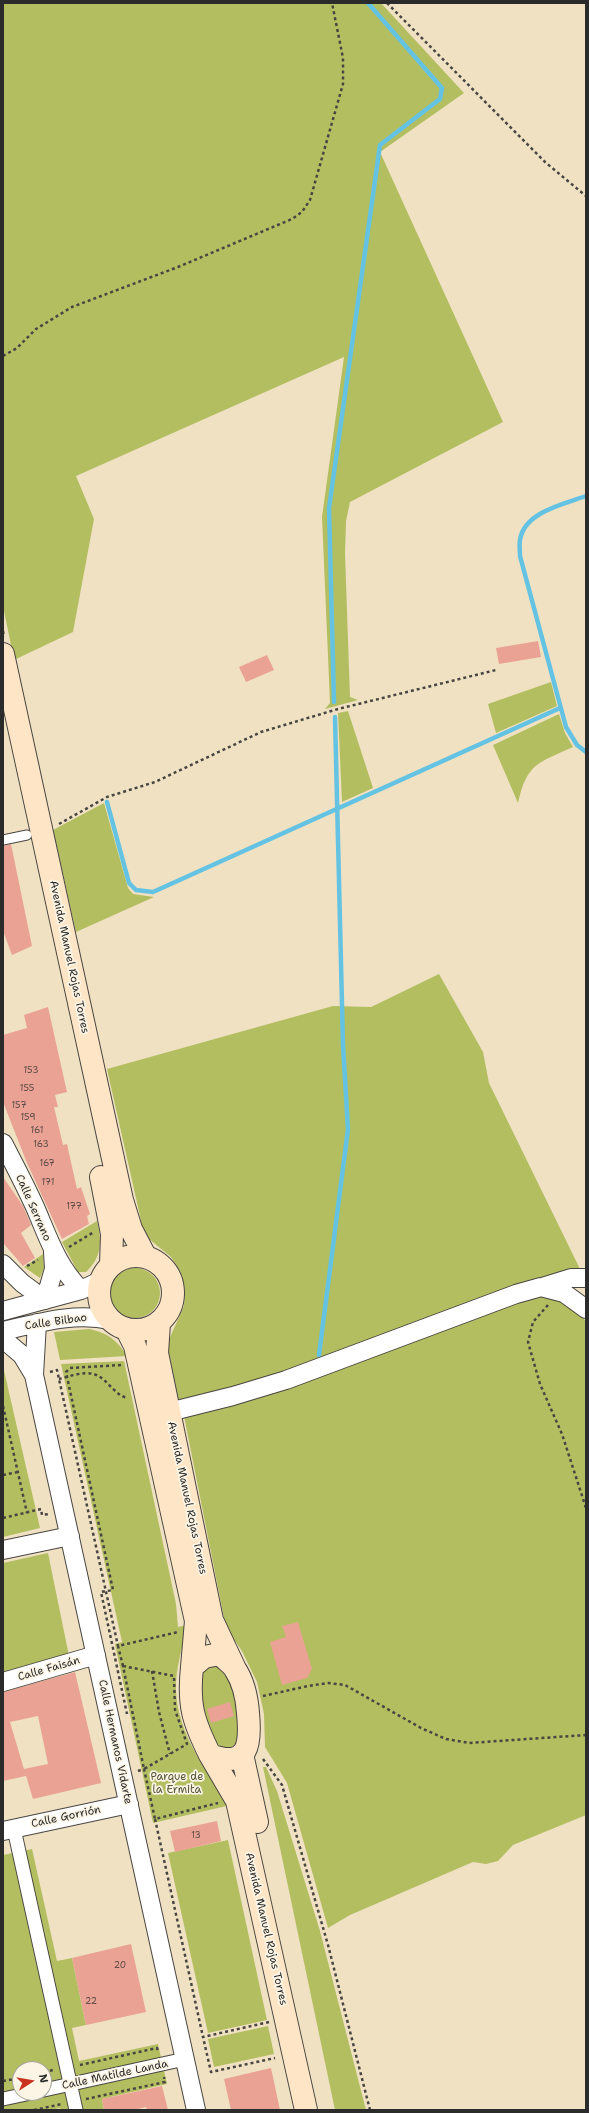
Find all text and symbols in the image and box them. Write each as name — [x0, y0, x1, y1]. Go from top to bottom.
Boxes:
street label: Avenida Manuel Rojas Torres — [46, 879, 92, 1035]
house number: 153 — [23, 1066, 39, 1076]
house number: 155 — [20, 1084, 34, 1094]
house number: 157 — [12, 1101, 26, 1111]
house number: 159 — [21, 1113, 35, 1123]
house number: 161 — [31, 1126, 43, 1136]
house number: 163 — [33, 1140, 49, 1150]
house number: 167 — [39, 1159, 55, 1169]
street label: Calle Serrano — [12, 1173, 54, 1243]
house number: 171 — [42, 1178, 54, 1188]
house number: 177 — [66, 1202, 82, 1212]
street label: Calle Bilbao — [24, 1311, 88, 1333]
street label: Avenida Manuel Rojas Torres — [164, 1420, 210, 1576]
street label: Calle Faisán — [16, 1654, 82, 1684]
street label: Calle Hermanos Vidarte — [95, 1679, 135, 1805]
park label: Parque de la Ermita — [151, 1770, 203, 1796]
street label: Calle Gorrión — [30, 1803, 102, 1831]
house number: 13 — [191, 1831, 201, 1841]
street label: Avenida Manuel Rojas Torres — [242, 1851, 290, 2007]
house number: 20 — [114, 1961, 126, 1971]
house number: 22 — [85, 1997, 97, 2007]
street label: Calle Matilde Landa — [61, 2057, 169, 2093]
north arrow — [12, 2061, 52, 2101]
text: N — [35, 2073, 51, 2084]

